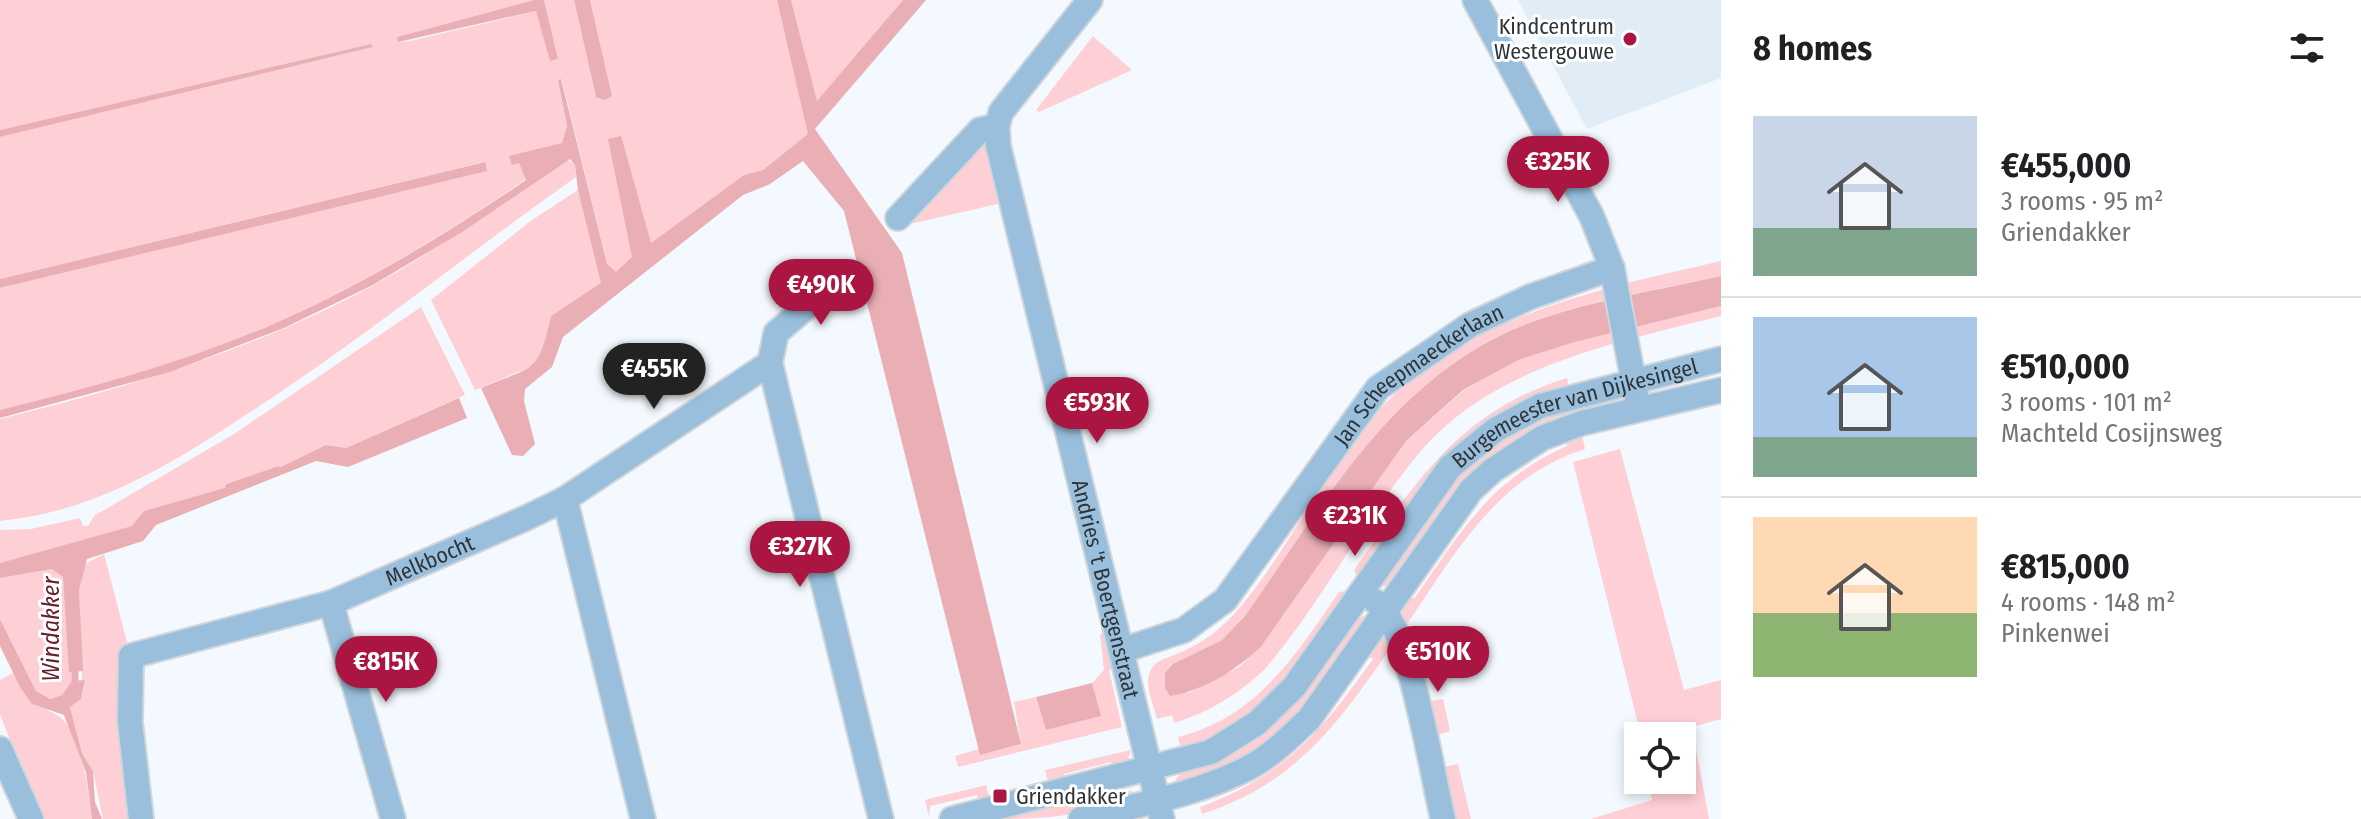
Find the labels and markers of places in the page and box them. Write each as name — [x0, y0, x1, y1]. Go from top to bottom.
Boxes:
place label: Kindcentrum Westergouwe — [1494, 13, 1614, 65]
marker: Kindcentrum Westergouwe — [1621, 30, 1639, 48]
pin: €325K — [1502, 136, 1614, 204]
pin: €490K — [765, 259, 877, 327]
pin: €455K — [598, 343, 710, 411]
pin: €593K — [1041, 377, 1153, 445]
pin: €231K — [1299, 490, 1411, 558]
pin: €327K — [744, 521, 856, 589]
pin: €510K — [1382, 626, 1494, 694]
pin: €815K — [330, 636, 442, 704]
place label: Griendakker — [1016, 783, 1126, 810]
marker: Griendakker — [991, 787, 1009, 805]

